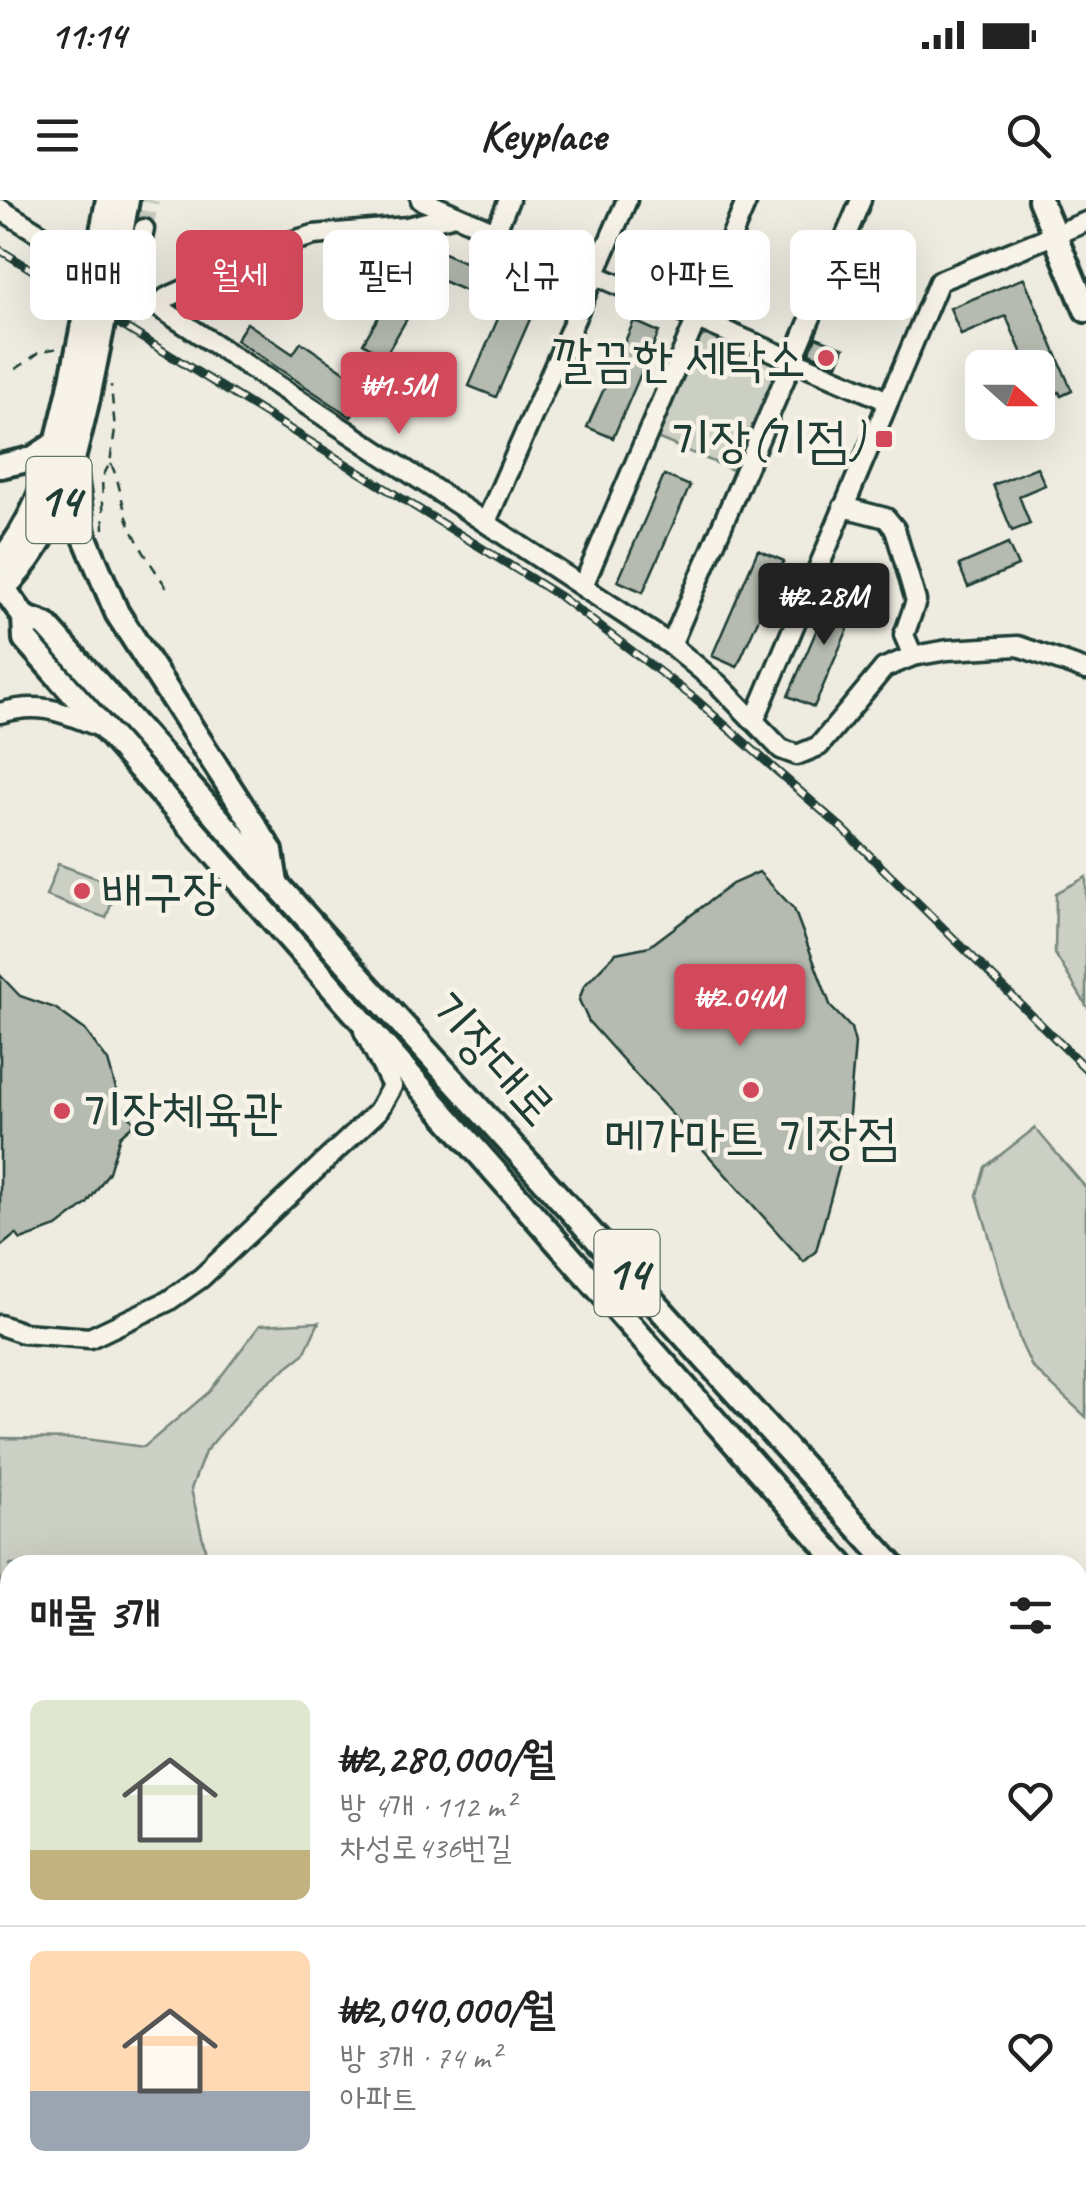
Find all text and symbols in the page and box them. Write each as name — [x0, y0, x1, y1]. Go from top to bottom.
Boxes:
text: 11:14 — [50, 12, 126, 59]
text: Keyplace — [480, 107, 606, 164]
icon: menu — [30, 108, 85, 163]
icon: search — [1001, 108, 1056, 163]
chip: 매매 — [30, 230, 156, 320]
chip: 월세 — [176, 230, 303, 320]
chip: 필터 — [323, 230, 449, 320]
chip: 신규 — [469, 230, 595, 320]
chip: 아파트 — [615, 230, 770, 320]
chip: 주택 — [790, 230, 916, 320]
place label: 깔끔한 세탁소 — [552, 327, 806, 390]
marker: 깔끔한 세탁소 — [815, 347, 837, 369]
north arrow — [965, 350, 1055, 440]
map controls — [965, 350, 1055, 440]
pin: ₩1.5M — [329, 352, 469, 437]
text: ₩1.5M — [363, 364, 435, 405]
place label: 기장(기점) — [670, 408, 867, 471]
marker: 기장(기점) — [873, 428, 895, 450]
road number: 14 — [27, 457, 92, 543]
pin: ₩2.28M — [743, 563, 905, 648]
text: ₩2.28M — [780, 575, 868, 616]
place label: 배구장 — [102, 860, 223, 923]
marker: 배구장 — [71, 880, 93, 902]
pin: ₩2.04M — [659, 964, 821, 1049]
text: ₩2.04M — [696, 976, 784, 1017]
street label: 기장대로 — [416, 977, 570, 1139]
marker: 메가마트 기장점 — [740, 1079, 762, 1101]
place label: 기장체육관 — [82, 1080, 283, 1143]
marker: 기장체육관 — [51, 1100, 73, 1122]
place label: 메가마트 기장점 — [604, 1105, 898, 1168]
road number: 14 — [594, 1230, 660, 1316]
text: 매물 3개 — [30, 1588, 160, 1641]
icon: filters — [1003, 1588, 1058, 1643]
text: ₩2,280,000/월 — [340, 1732, 556, 1785]
icon: home — [110, 1740, 230, 1860]
icon: heart — [1003, 1773, 1058, 1828]
text: 방 4개 · 112 m² — [340, 1786, 514, 1827]
text: 차성로436번길 — [340, 1827, 512, 1868]
text: ₩2,040,000/월 — [340, 1983, 556, 2036]
icon: home — [110, 1991, 230, 2111]
icon: heart — [1003, 2024, 1058, 2079]
text: 방 3개 · 74 m² — [340, 2037, 500, 2078]
text: 아파트 — [340, 2078, 417, 2119]

